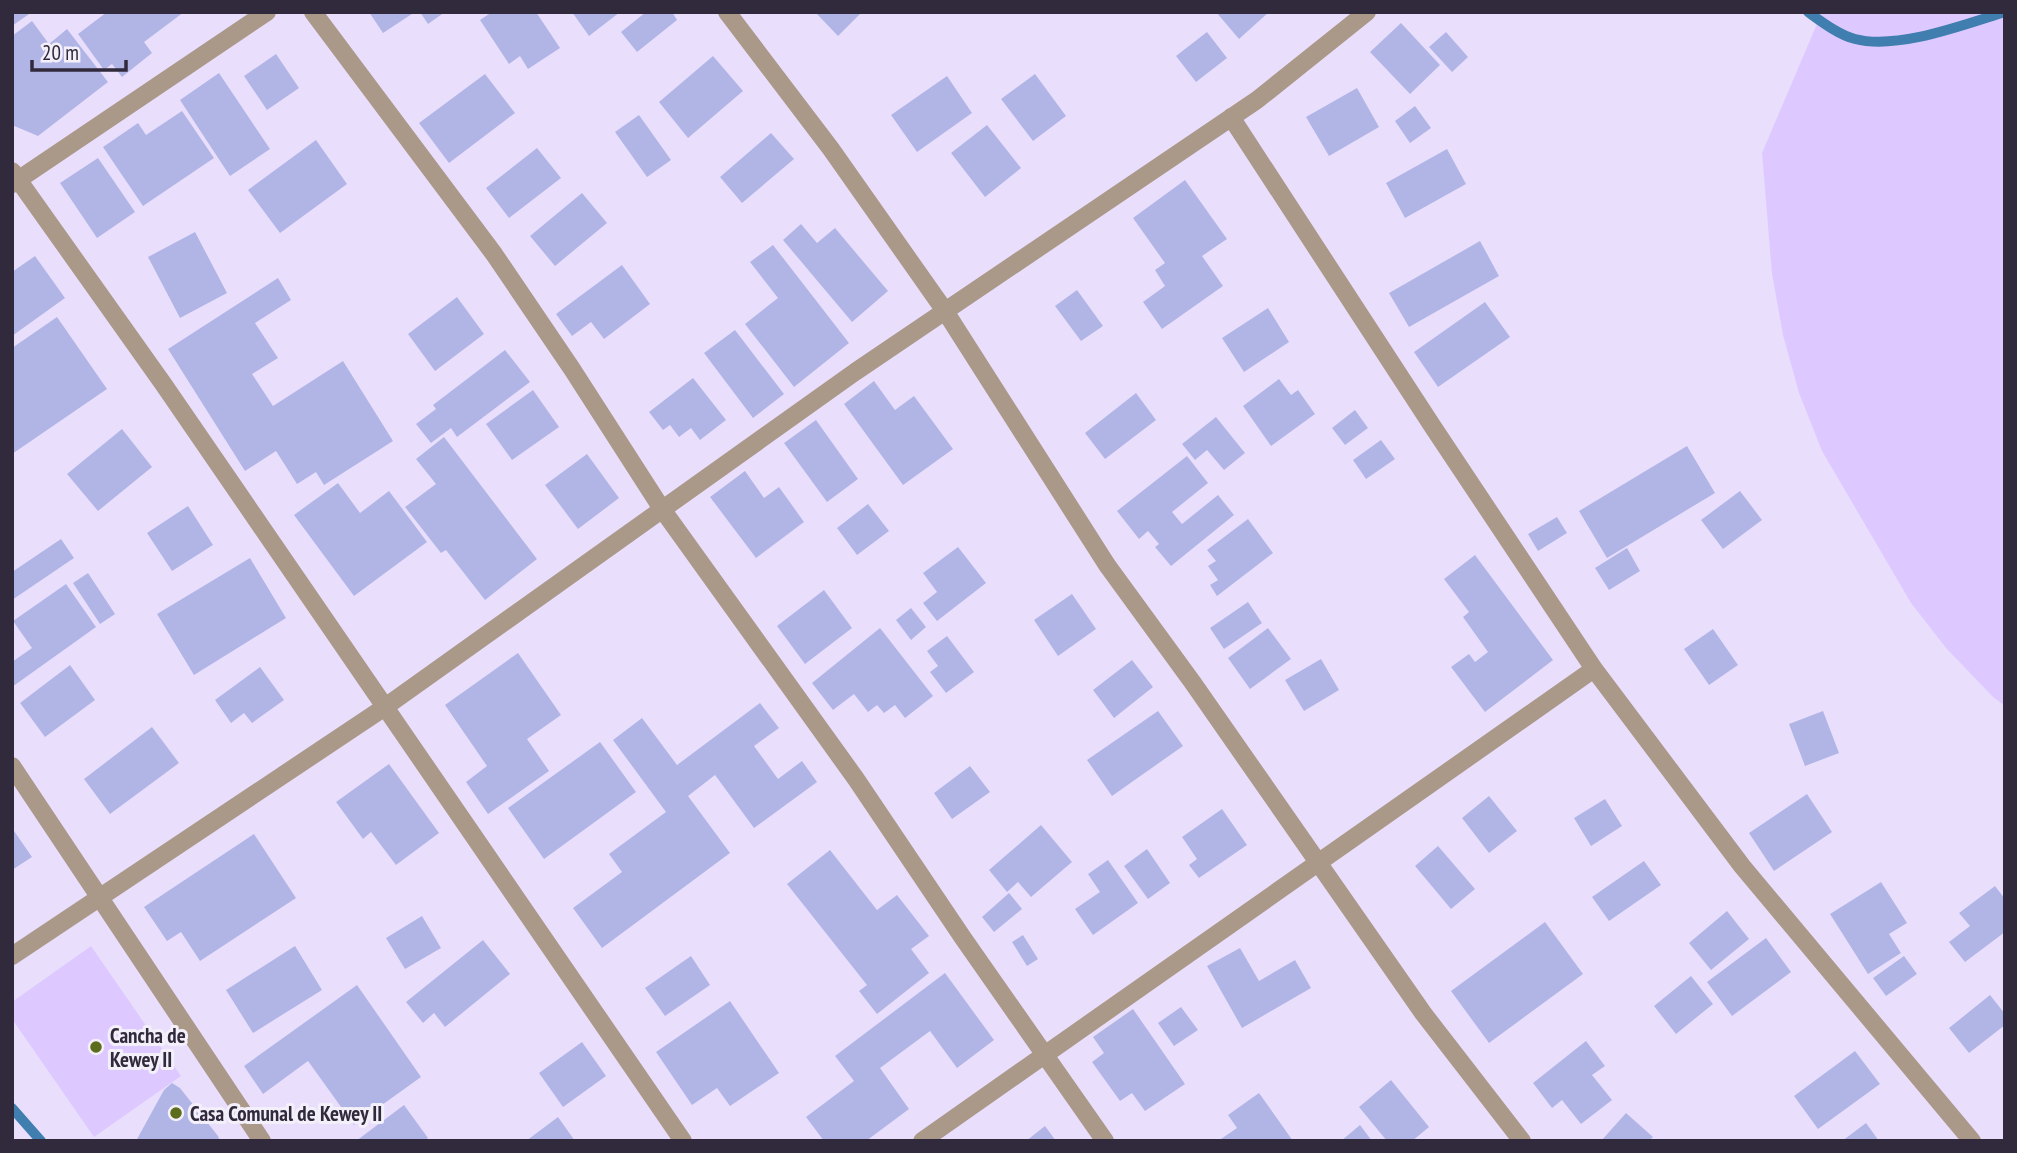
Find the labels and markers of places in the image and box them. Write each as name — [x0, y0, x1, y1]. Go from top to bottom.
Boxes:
place label: Cancha de Kewey II — [110, 1022, 186, 1073]
marker: Cancha de Kewey II — [88, 1039, 104, 1055]
place label: Casa Comunal de Kewey II — [190, 1100, 382, 1127]
marker: Casa Comunal de Kewey II — [168, 1105, 184, 1121]

